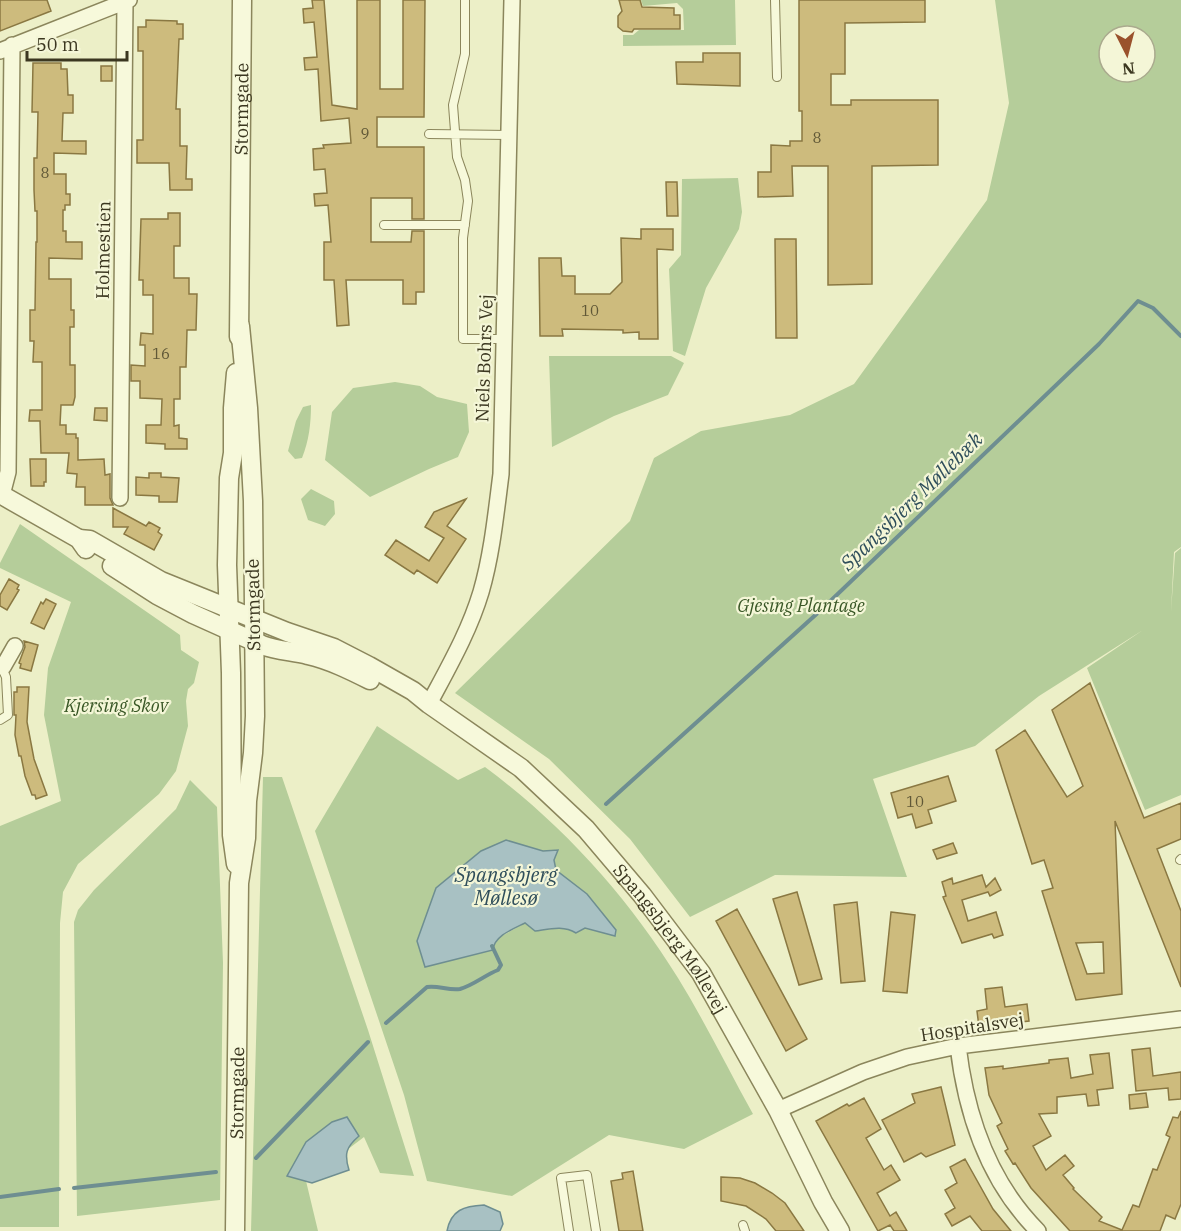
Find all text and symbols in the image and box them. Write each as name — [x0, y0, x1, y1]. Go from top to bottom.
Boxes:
scale bar — [27, 24, 128, 62]
north arrow — [1097, 24, 1157, 84]
text: 50 m — [36, 33, 79, 56]
text: N — [1121, 58, 1136, 80]
street label: Stormgade — [229, 63, 253, 155]
house number: 9 — [360, 124, 370, 143]
house number: 8 — [812, 128, 822, 147]
house number: 8 — [40, 163, 50, 182]
street label: Holmestien — [91, 201, 115, 299]
street label: Niels Bohrs Vej — [470, 294, 498, 422]
house number: 10 — [581, 301, 599, 320]
house number: 16 — [152, 344, 170, 363]
water label: Spangsbjerg Møllebæk — [833, 426, 988, 577]
street label: Stormgade — [241, 559, 265, 651]
park label: Gjesing Plantage — [737, 594, 865, 617]
park label: Kjersing Skov — [63, 694, 170, 717]
house number: 10 — [906, 792, 924, 811]
street label: Spangsbjerg Møllevej — [609, 858, 733, 1017]
water label: Spangsbjerg Møllesø — [453, 861, 558, 911]
street label: Hospitalsvej — [919, 1007, 1025, 1047]
street label: Stormgade — [225, 1047, 249, 1139]

